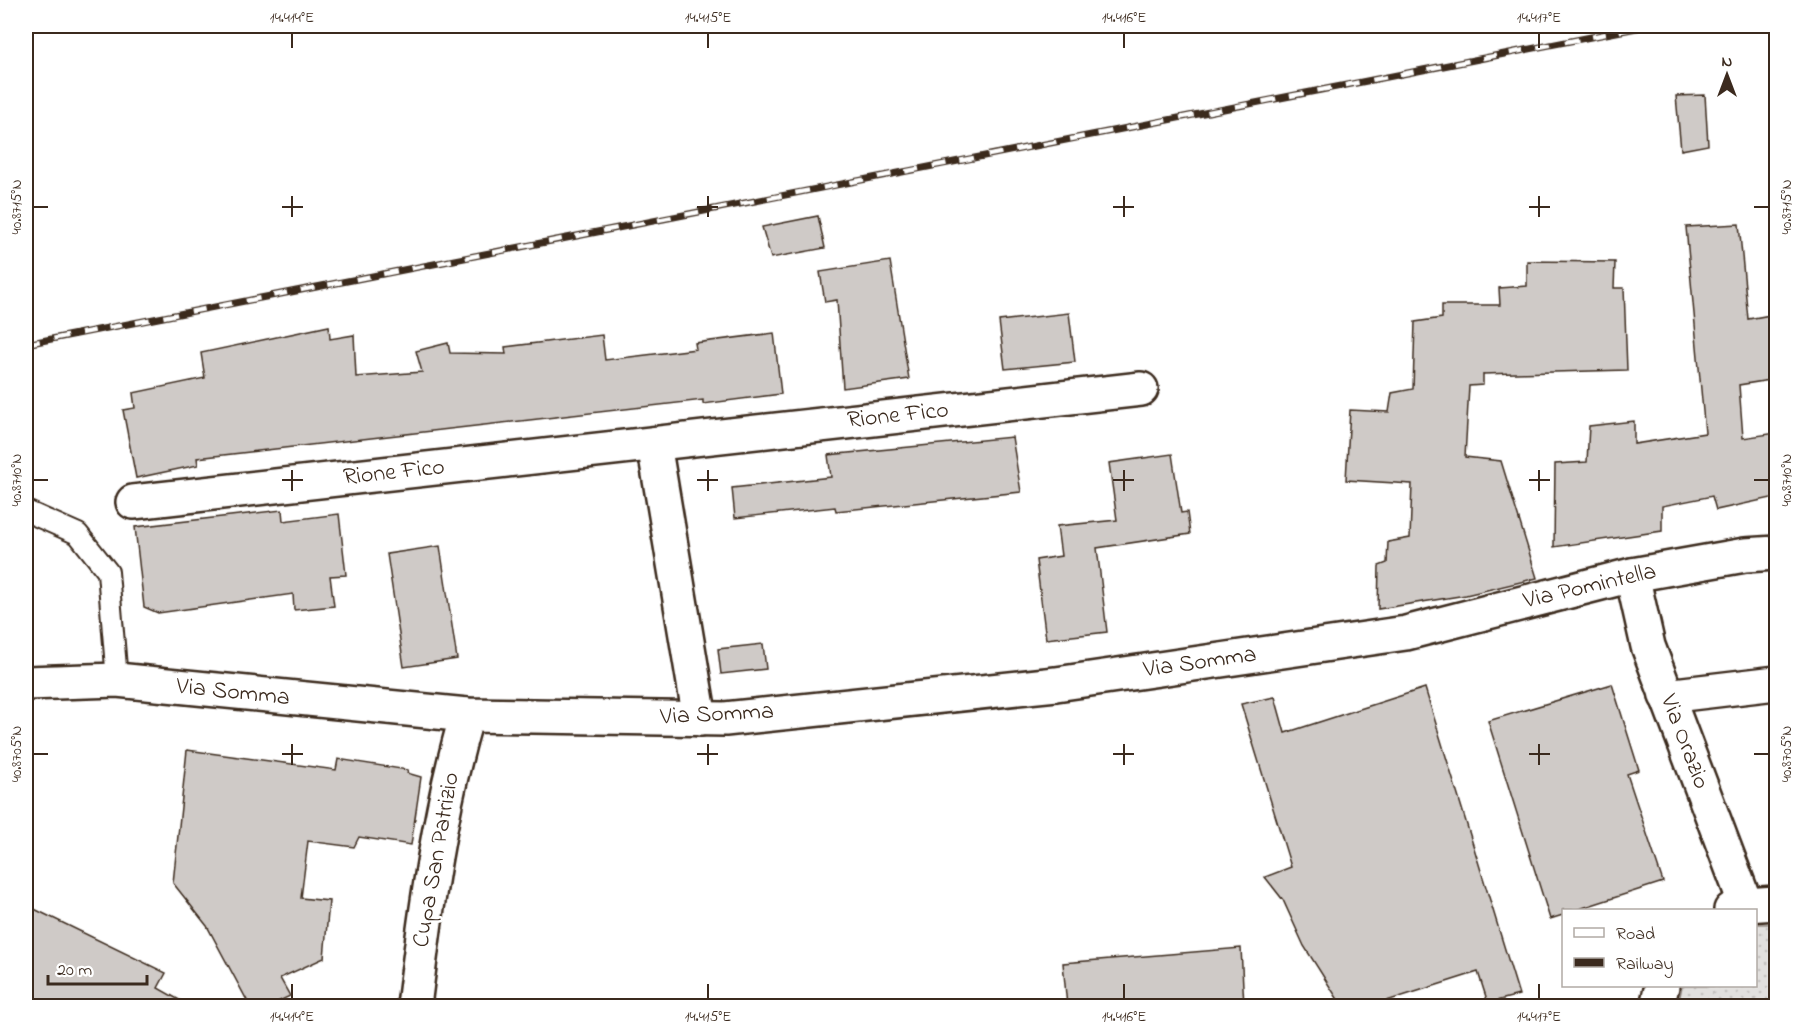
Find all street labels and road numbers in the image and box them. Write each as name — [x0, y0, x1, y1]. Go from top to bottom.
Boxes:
street label: Rione Fico — [846, 393, 950, 439]
street label: Rione Fico — [342, 450, 446, 496]
street label: Via Pomintella — [1519, 555, 1660, 619]
street label: Via Somma — [1140, 638, 1259, 688]
street label: Via Somma — [174, 670, 291, 716]
street label: Via Orazio — [1650, 689, 1718, 794]
street label: Via Somma — [658, 695, 775, 736]
street label: Cupa San Patrizio — [404, 770, 470, 950]

